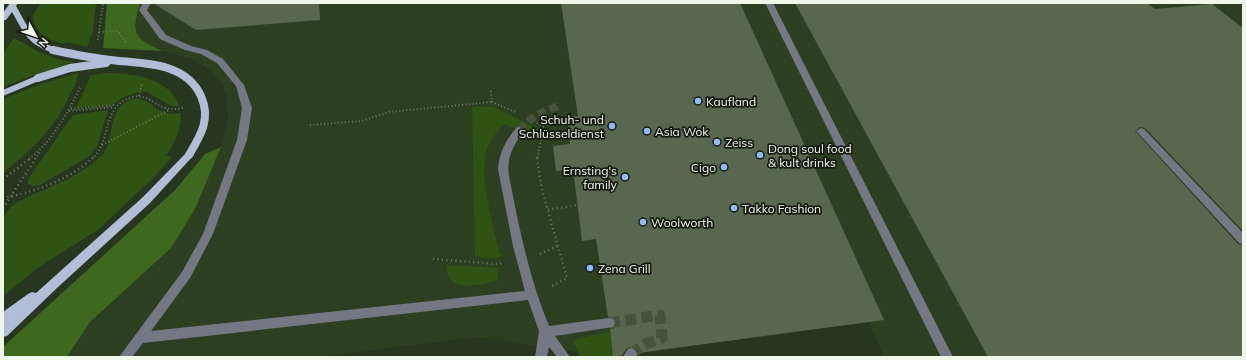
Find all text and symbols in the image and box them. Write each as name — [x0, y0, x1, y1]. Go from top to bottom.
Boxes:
north arrow — [16, 16, 56, 56]
text: N — [36, 35, 52, 50]
place label: Kaufland — [706, 94, 756, 109]
marker: Kaufland — [693, 96, 703, 106]
place label: Schuh- und Schlüsseldienst — [519, 112, 604, 141]
marker: Schuh- und Schlüsseldienst — [607, 121, 617, 131]
place label: Asia Wok — [655, 124, 709, 139]
marker: Asia Wok — [642, 126, 652, 136]
place label: Zeiss — [725, 135, 753, 150]
marker: Zeiss — [712, 137, 722, 147]
place label: Dong soul food & kult drinks — [768, 141, 852, 170]
marker: Dong soul food & kult drinks — [755, 150, 765, 160]
place label: Cigo — [691, 160, 716, 175]
marker: Cigo — [719, 162, 729, 172]
place label: Ernsting's family — [563, 163, 618, 192]
marker: Ernsting's family — [620, 172, 630, 182]
place label: Takko Fashion — [742, 201, 821, 216]
marker: Takko Fashion — [729, 203, 739, 213]
place label: Woolworth — [651, 215, 713, 230]
marker: Woolworth — [638, 217, 648, 227]
place label: Zena Grill — [598, 261, 651, 276]
marker: Zena Grill — [585, 263, 595, 273]

